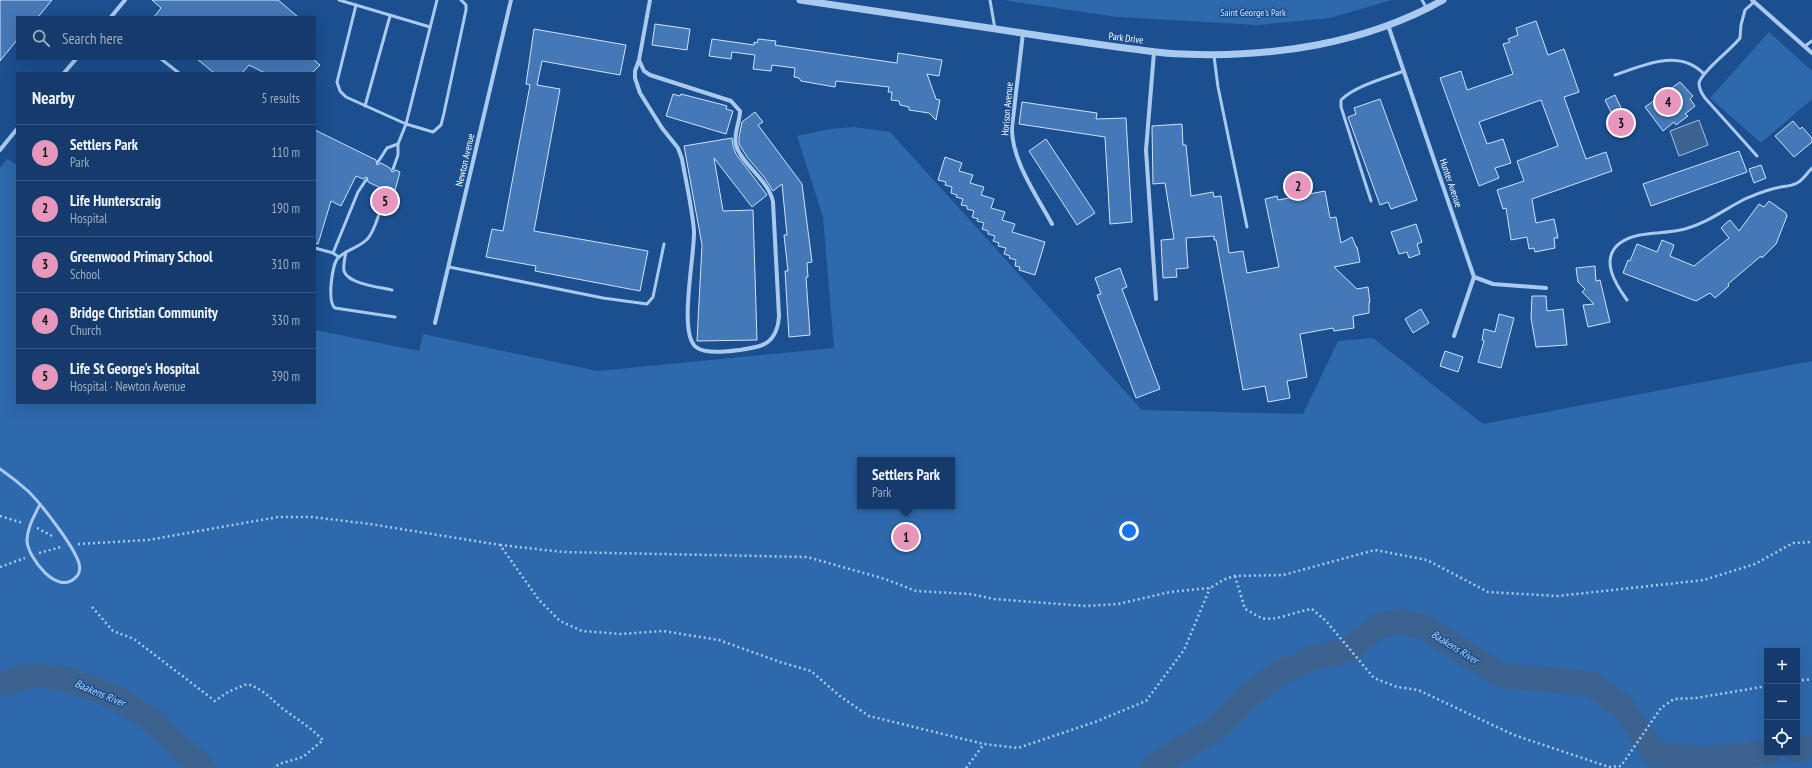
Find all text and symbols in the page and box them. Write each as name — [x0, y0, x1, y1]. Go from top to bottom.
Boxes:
park label: Saint George's Park — [1220, 6, 1286, 19]
search box — [16, 16, 316, 60]
icon: search — [30, 27, 52, 49]
text: Search here — [62, 29, 123, 48]
street label: Park Drive — [1108, 29, 1144, 47]
street label: Horison Avenue — [998, 82, 1016, 136]
text: Nearby — [32, 87, 75, 109]
pin: 4 — [1655, 87, 1681, 117]
text: 5 results — [261, 90, 300, 107]
pin: 3 — [1608, 108, 1634, 138]
street label: Newton Avenue — [453, 132, 477, 188]
text: Settlers Park — [70, 135, 138, 154]
text: 1 — [42, 144, 48, 161]
text: 110 m — [271, 144, 300, 161]
text: Park — [70, 154, 89, 171]
street label: Hunter Avenue — [1437, 157, 1465, 209]
pin: 2 — [1285, 171, 1311, 201]
pin: 5 — [372, 186, 398, 216]
text: Life Hunterscraig — [70, 191, 161, 210]
text: 2 — [42, 200, 48, 217]
text: 190 m — [271, 200, 300, 217]
text: Hospital — [70, 210, 107, 227]
text: Greenwood Primary School — [70, 247, 213, 266]
text: 3 — [42, 256, 48, 273]
text: 310 m — [271, 256, 300, 273]
text: School — [70, 266, 100, 283]
text: Bridge Christian Community — [70, 303, 218, 322]
text: 4 — [42, 312, 48, 329]
text: 330 m — [271, 312, 300, 329]
text: Church — [70, 322, 101, 339]
text: Life St George's Hospital — [70, 359, 199, 378]
text: 5 — [42, 368, 48, 385]
text: 390 m — [271, 368, 300, 385]
text: Hospital · Newton Avenue — [70, 378, 186, 395]
popup — [857, 457, 955, 509]
text: Settlers Park — [872, 465, 940, 484]
text: Park — [872, 484, 891, 501]
your location — [1119, 521, 1139, 541]
pin: 1 — [893, 522, 919, 552]
water label: Baakens River — [1429, 627, 1483, 668]
map controls — [1764, 648, 1800, 756]
button: + — [1764, 648, 1800, 684]
water label: Baakens River — [73, 676, 129, 711]
button: − — [1764, 684, 1800, 720]
button: locate — [1764, 720, 1800, 756]

